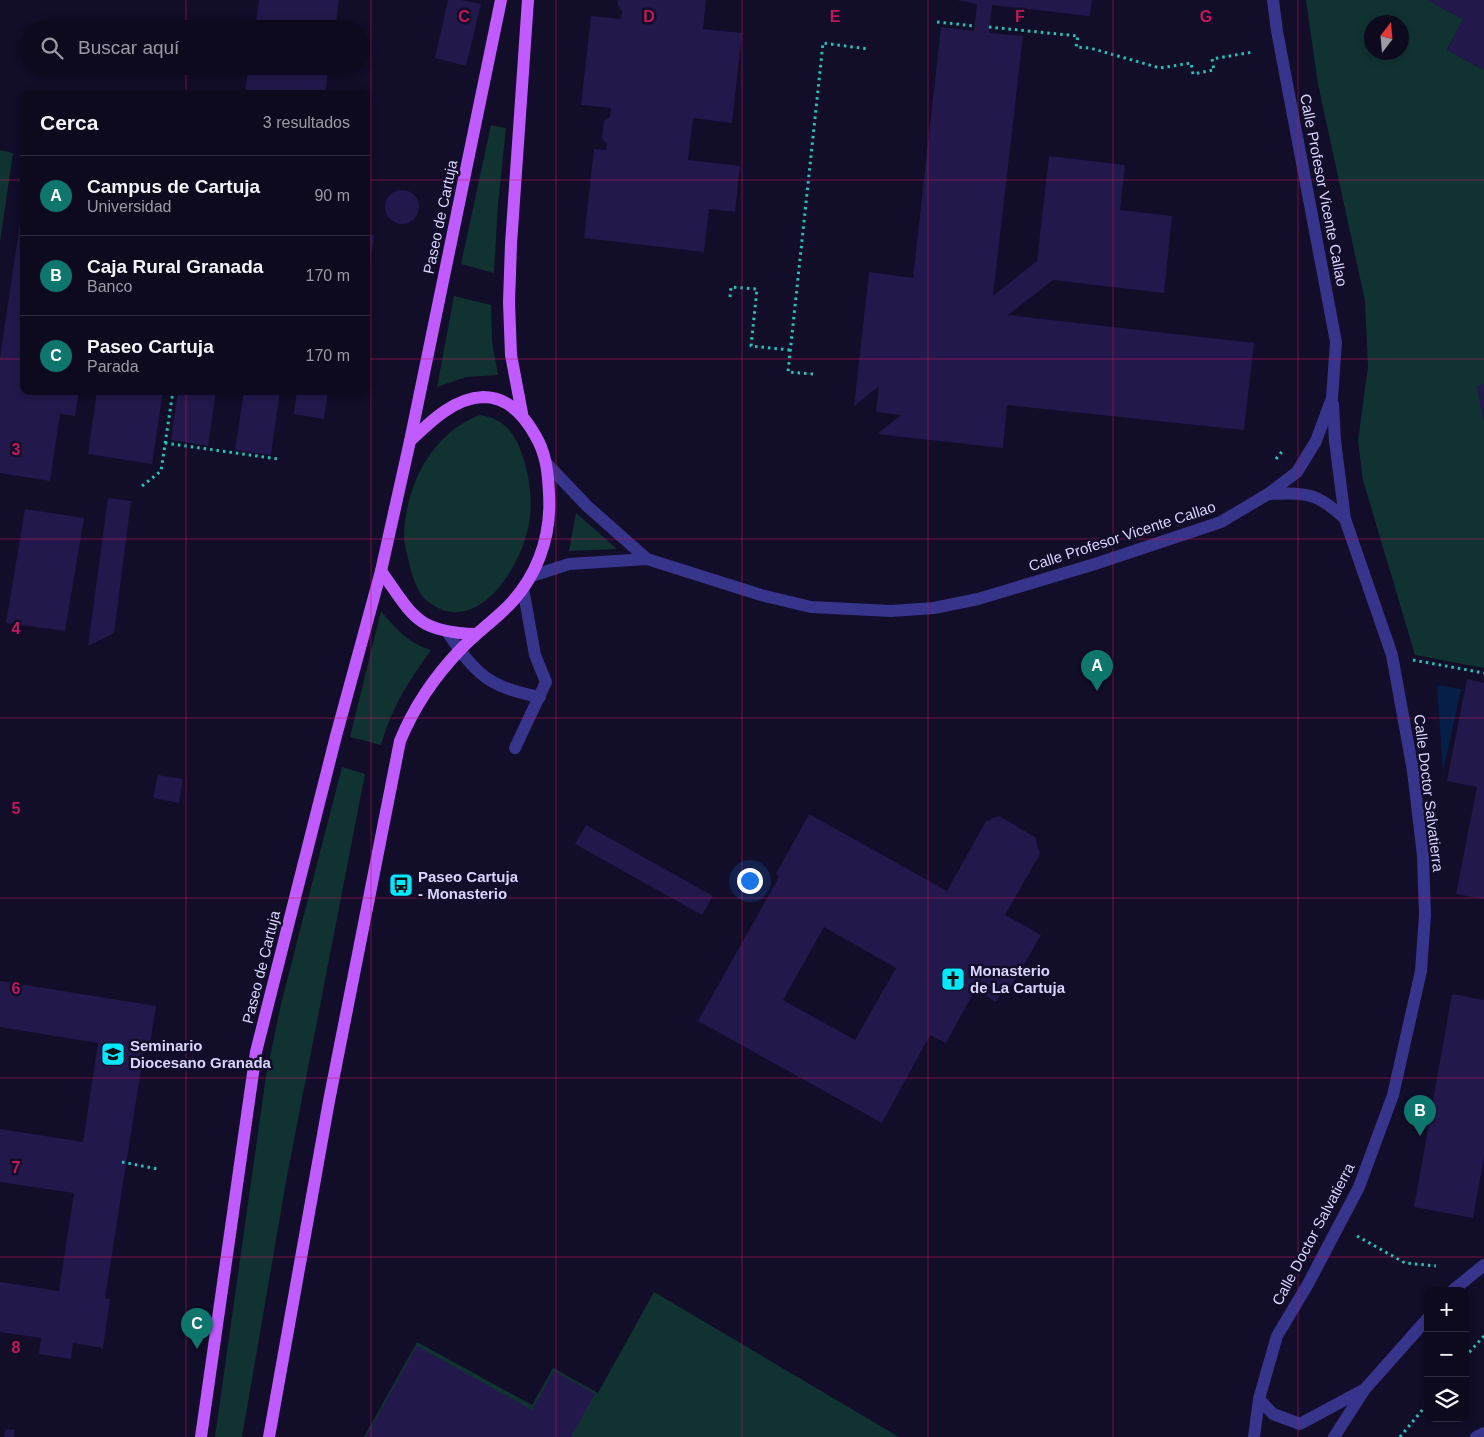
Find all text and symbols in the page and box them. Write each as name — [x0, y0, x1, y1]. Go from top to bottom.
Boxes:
text: C — [458, 8, 470, 25]
text: D — [643, 8, 655, 25]
text: E — [830, 8, 841, 25]
text: F — [1015, 8, 1025, 25]
text: G — [1200, 8, 1212, 25]
north arrow — [1364, 15, 1409, 60]
search box — [20, 20, 370, 75]
icon: search — [38, 34, 66, 62]
text: Buscar aquí — [78, 37, 179, 58]
street label: Calle Profesor Vicente Callao — [1297, 92, 1351, 288]
text: Cerca — [40, 111, 98, 134]
text: 3 resultados — [263, 114, 350, 131]
street label: Paseo de Cartuja — [420, 158, 461, 275]
text: Campus de Cartuja — [87, 176, 260, 197]
text: A — [50, 187, 62, 204]
text: 90 m — [314, 187, 350, 204]
text: Universidad — [87, 198, 171, 215]
text: Caja Rural Granada — [87, 256, 263, 277]
text: B — [50, 267, 62, 284]
text: 170 m — [306, 267, 350, 284]
text: Banco — [87, 278, 132, 295]
text: Paseo Cartuja — [87, 336, 214, 357]
text: C — [50, 347, 62, 364]
text: 170 m — [306, 347, 350, 364]
text: Parada — [87, 358, 139, 375]
text: 3 — [12, 441, 21, 458]
street label: Calle Profesor Vicente Callao — [1026, 498, 1218, 574]
text: 4 — [12, 620, 21, 637]
pin: A — [1081, 650, 1113, 691]
street label: Calle Doctor Salvatierra — [1411, 713, 1447, 873]
text: 5 — [12, 800, 21, 817]
place label: Paseo Cartuja - Monasterio — [418, 868, 519, 902]
your location — [737, 868, 763, 894]
bus stop icon: Paseo Cartuja - Monasterio — [388, 872, 414, 898]
street label: Paseo de Cartuja — [239, 908, 283, 1025]
place label: Monasterio de La Cartuja — [970, 962, 1066, 996]
church icon: Monasterio de La Cartuja — [940, 966, 966, 992]
text: 6 — [12, 980, 21, 997]
place label: Seminario Diocesano Granada — [130, 1037, 272, 1071]
school or university icon: Seminario Diocesano Granada — [100, 1041, 126, 1067]
pin: B — [1404, 1095, 1436, 1136]
text: 7 — [12, 1159, 21, 1176]
street label: Calle Doctor Salvatierra — [1268, 1160, 1358, 1308]
map controls — [1424, 1287, 1469, 1422]
button: + — [1424, 1287, 1469, 1332]
pin: C — [181, 1308, 213, 1349]
button: − — [1424, 1332, 1469, 1377]
text: 8 — [12, 1339, 21, 1356]
button: layers — [1424, 1377, 1469, 1422]

